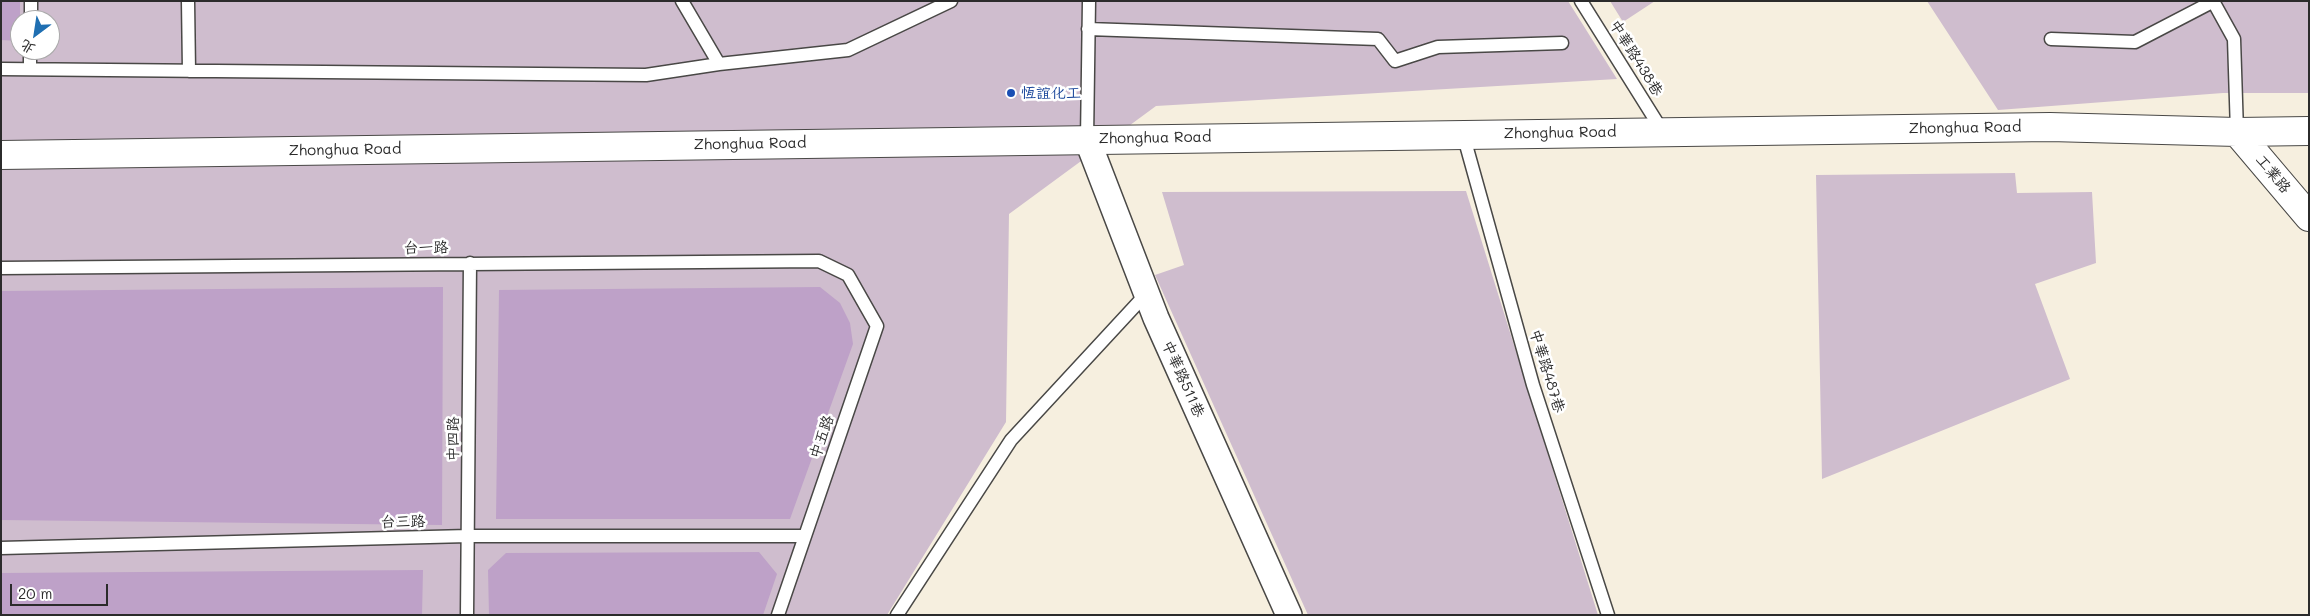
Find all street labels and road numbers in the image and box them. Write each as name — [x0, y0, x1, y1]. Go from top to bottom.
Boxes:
street label: 中華路438巷 — [1605, 16, 1667, 100]
street label: Zhonghua Road — [1909, 118, 2021, 138]
street label: Zhonghua Road — [1504, 123, 1616, 143]
street label: Zhonghua Road — [1099, 128, 1211, 148]
street label: Zhonghua Road — [694, 134, 806, 154]
street label: Zhonghua Road — [289, 140, 401, 160]
street label: 工業路 — [2252, 151, 2294, 197]
street label: 台一路 — [403, 239, 449, 257]
street label: 中華路487巷 — [1526, 327, 1568, 415]
street label: 中華路511巷 — [1158, 338, 1208, 420]
street label: 中五路 — [806, 413, 838, 461]
street label: 中四路 — [444, 417, 462, 461]
street label: 台三路 — [380, 513, 426, 531]

